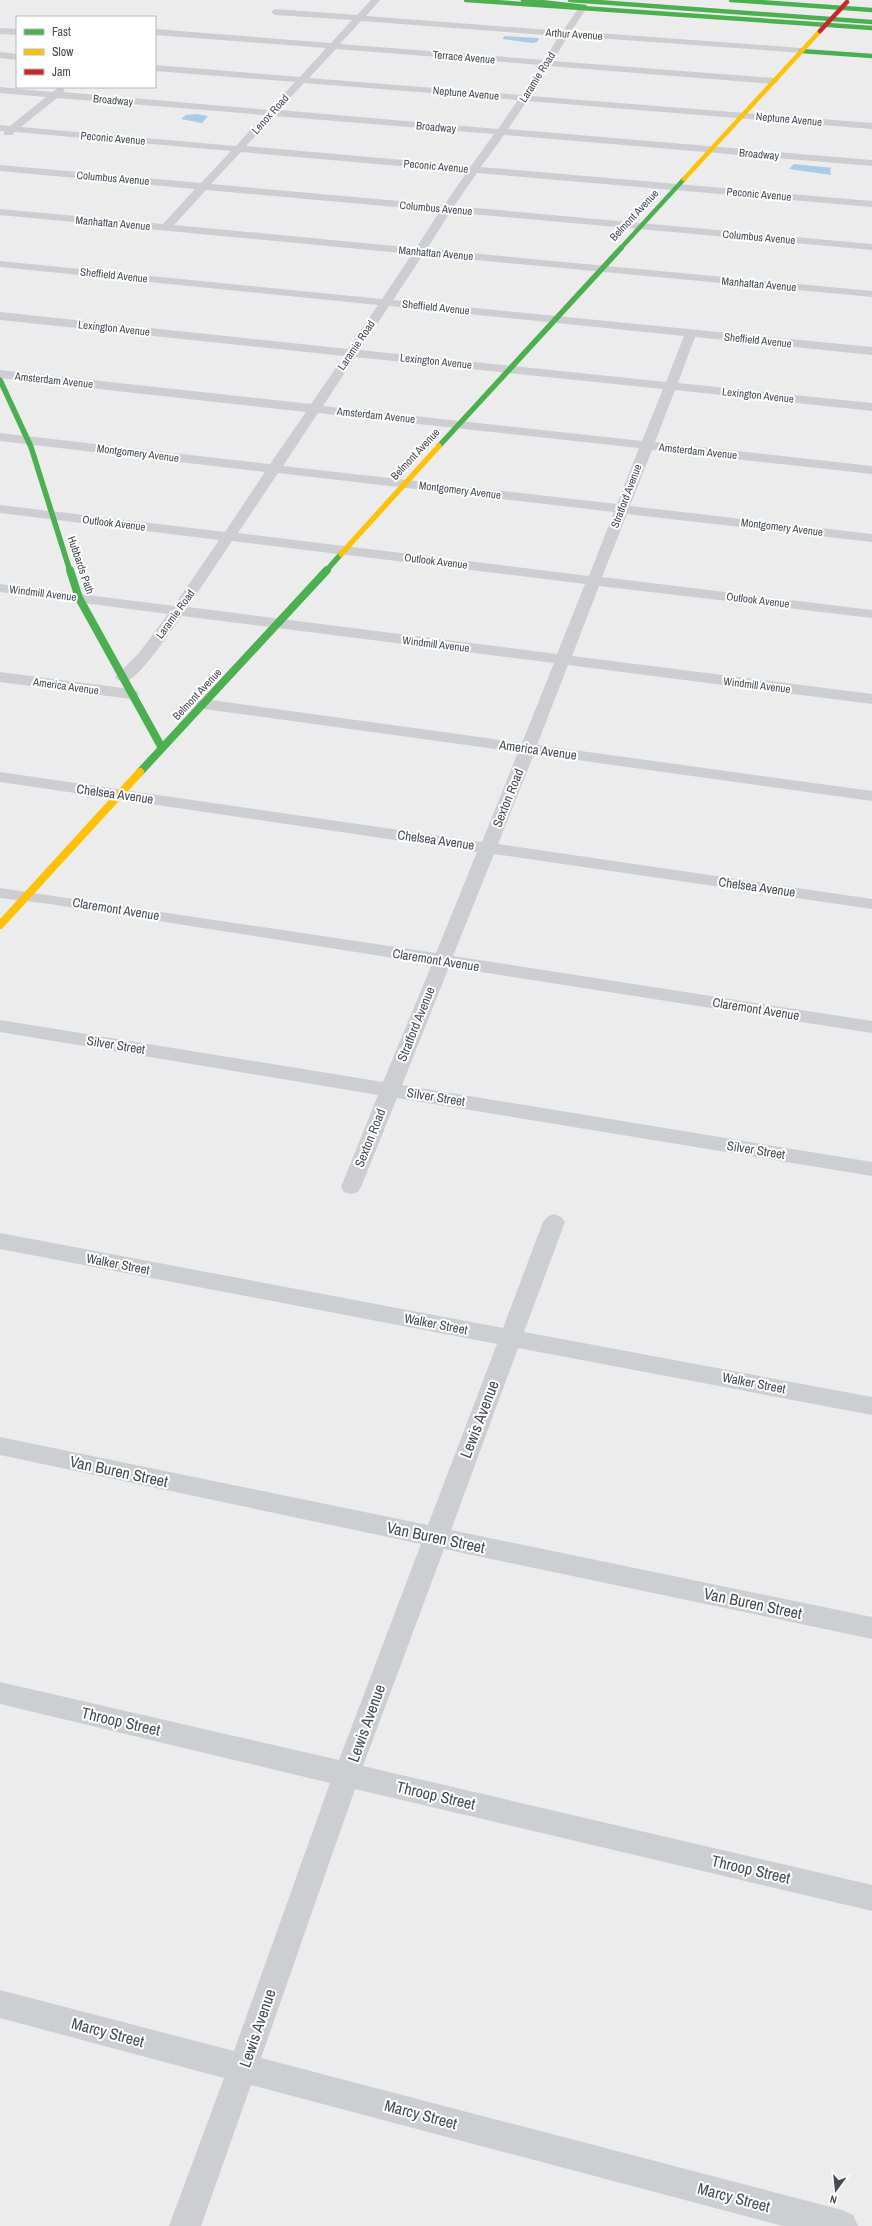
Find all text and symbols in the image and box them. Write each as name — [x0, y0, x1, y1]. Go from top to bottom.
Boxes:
legend — [16, 16, 156, 88]
text: Fast — [52, 24, 71, 40]
street label: Arthur Avenue — [544, 25, 603, 43]
text: Slow — [52, 44, 74, 60]
street label: Terrace Avenue — [432, 47, 496, 67]
street label: Laramie Road — [516, 49, 558, 105]
text: Jam — [52, 64, 71, 80]
street label: Neptune Avenue — [432, 83, 500, 103]
street label: Broadway — [92, 91, 134, 109]
street label: Lenox Road — [249, 91, 291, 137]
street label: Neptune Avenue — [755, 109, 823, 129]
street label: Broadway — [415, 118, 457, 136]
street label: Peconic Avenue — [80, 128, 146, 148]
street label: Broadway — [738, 145, 780, 163]
street label: Peconic Avenue — [403, 156, 469, 176]
street label: Columbus Avenue — [76, 168, 150, 188]
street label: Peconic Avenue — [726, 184, 792, 204]
street label: Belmont Avenue — [607, 186, 661, 244]
street label: Columbus Avenue — [399, 198, 473, 218]
street label: Manhattan Avenue — [75, 213, 151, 233]
street label: Columbus Avenue — [722, 227, 796, 247]
street label: Manhattan Avenue — [398, 243, 474, 263]
street label: Sheffield Avenue — [80, 264, 148, 286]
street label: Manhattan Avenue — [721, 274, 797, 294]
street label: Sheffield Avenue — [402, 296, 470, 318]
street label: Lexington Avenue — [77, 317, 151, 339]
street label: Laramie Road — [334, 317, 378, 373]
street label: Sheffield Avenue — [724, 329, 792, 351]
street label: Lexington Avenue — [399, 350, 473, 372]
street label: Amsterdam Avenue — [13, 369, 94, 391]
street label: Lexington Avenue — [721, 384, 795, 406]
street label: Amsterdam Avenue — [335, 404, 416, 426]
street label: Belmont Avenue — [388, 425, 442, 483]
street label: Amsterdam Avenue — [657, 440, 738, 462]
street label: Montgomery Avenue — [96, 441, 180, 465]
street label: Stratford Avenue — [607, 462, 645, 530]
street label: Montgomery Avenue — [418, 478, 502, 502]
street label: Outlook Avenue — [82, 512, 146, 534]
street label: Montgomery Avenue — [740, 515, 824, 539]
street label: Hubbards Path — [65, 534, 97, 596]
street label: Outlook Avenue — [404, 550, 468, 572]
street label: Windmill Avenue — [9, 582, 77, 604]
street label: Laramie Road — [153, 587, 197, 641]
street label: Outlook Avenue — [726, 589, 790, 611]
street label: Windmill Avenue — [402, 633, 470, 655]
street label: Belmont Avenue — [170, 665, 224, 723]
street label: America Avenue — [31, 674, 100, 698]
street label: Windmill Avenue — [723, 674, 791, 696]
street label: America Avenue — [497, 736, 578, 764]
street label: Sexton Road — [489, 766, 527, 830]
street label: Chelsea Avenue — [75, 780, 155, 808]
street label: Chelsea Avenue — [396, 826, 476, 854]
street label: Chelsea Avenue — [717, 873, 797, 901]
street label: Claremont Avenue — [71, 894, 161, 924]
street label: Claremont Avenue — [391, 945, 481, 975]
street label: Stratford Avenue — [393, 984, 439, 1064]
street label: Claremont Avenue — [711, 994, 801, 1024]
street label: Silver Street — [86, 1032, 146, 1058]
street label: Silver Street — [406, 1084, 466, 1110]
street label: Sexton Road — [351, 1106, 389, 1170]
street label: Silver Street — [726, 1137, 786, 1163]
street label: Walker Street — [85, 1250, 151, 1278]
street label: Walker Street — [403, 1310, 469, 1338]
street label: Walker Street — [721, 1369, 787, 1397]
street label: Lewis Avenue — [454, 1377, 504, 1461]
street label: Van Buren Street — [68, 1450, 170, 1492]
street label: Van Buren Street — [385, 1516, 487, 1558]
street label: Van Buren Street — [702, 1582, 804, 1624]
street label: Lewis Avenue — [342, 1681, 390, 1765]
street label: Throop Street — [79, 1701, 163, 1741]
street label: Throop Street — [394, 1775, 478, 1815]
street label: Throop Street — [709, 1849, 793, 1889]
street label: Lewis Avenue — [233, 1986, 281, 2070]
street label: Marcy Street — [69, 2012, 147, 2052]
street label: Marcy Street — [382, 2094, 460, 2134]
north arrow — [816, 2170, 856, 2210]
street label: Marcy Street — [695, 2177, 773, 2217]
text: N — [828, 2192, 838, 2207]

